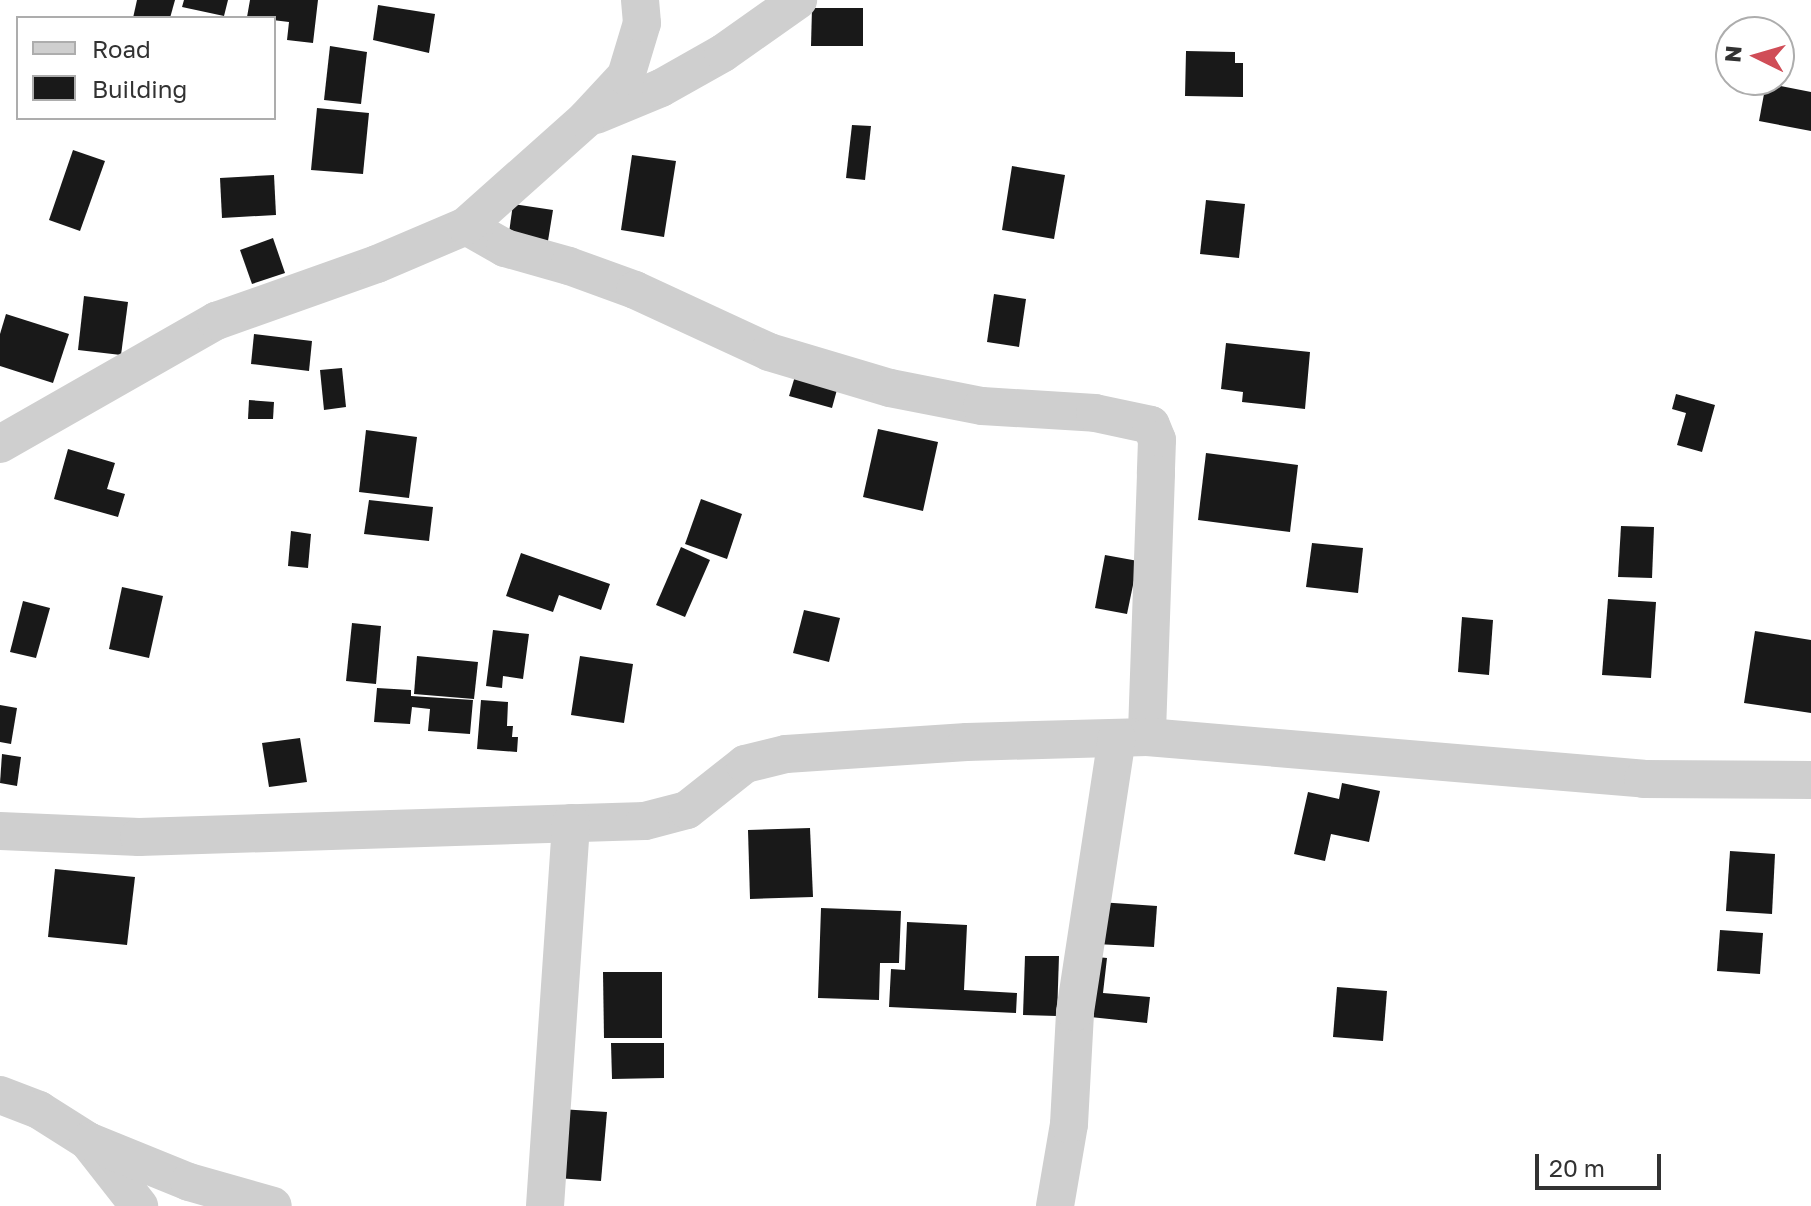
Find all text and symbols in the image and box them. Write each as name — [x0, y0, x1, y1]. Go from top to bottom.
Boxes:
legend — [16, 16, 276, 120]
north arrow — [1715, 16, 1795, 96]
text: Road — [92, 34, 151, 63]
text: N — [1718, 45, 1747, 64]
text: Building — [92, 74, 187, 103]
scale bar — [1539, 1138, 1665, 1188]
text: 20 m — [1549, 1153, 1605, 1182]

